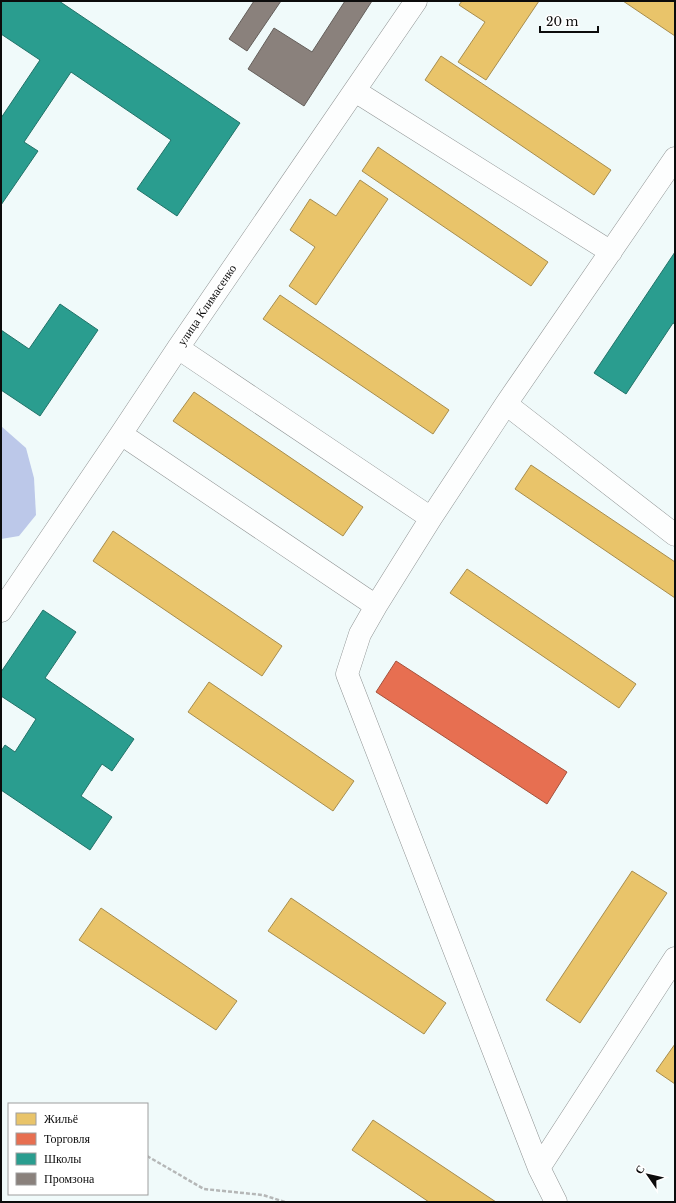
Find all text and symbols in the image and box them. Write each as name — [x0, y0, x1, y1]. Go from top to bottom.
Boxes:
scale bar — [540, 8, 598, 34]
text: 20 m — [546, 14, 578, 29]
street label: улица Климасенко — [174, 261, 239, 348]
legend — [8, 1103, 148, 1195]
text: Жильё — [44, 1111, 78, 1126]
text: Торговля — [44, 1131, 91, 1146]
text: Школы — [44, 1151, 81, 1166]
north arrow — [628, 1155, 668, 1195]
text: С — [632, 1162, 648, 1177]
text: Промзона — [44, 1171, 95, 1186]

